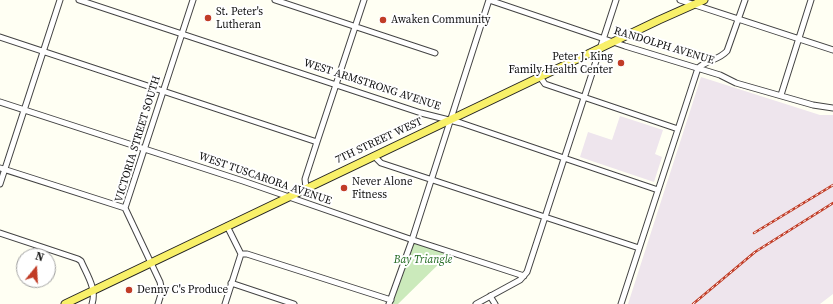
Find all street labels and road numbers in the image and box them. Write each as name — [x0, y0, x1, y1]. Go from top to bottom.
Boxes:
street label: RANDOLPH AVENUE — [612, 24, 716, 68]
street label: WEST ARMSTRONG AVENUE — [302, 57, 442, 113]
street label: VICTORIA STREET SOUTH — [112, 74, 164, 204]
street label: 7TH STREET WEST — [333, 115, 425, 167]
street label: WEST TUSCARORA AVENUE — [197, 150, 333, 208]

